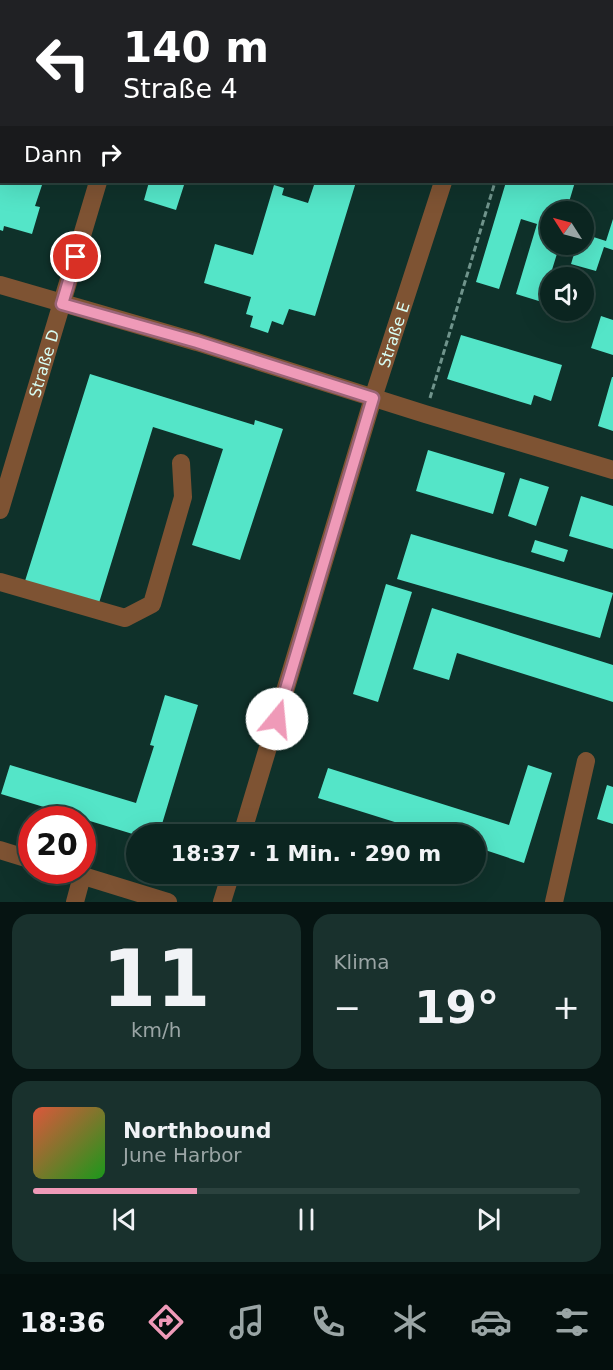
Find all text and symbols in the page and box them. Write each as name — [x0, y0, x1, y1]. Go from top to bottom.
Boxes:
text: 140 m — [123, 23, 269, 72]
icon: left — [24, 24, 102, 102]
text: Straße 4 — [123, 73, 238, 104]
icon: right — [94, 138, 127, 171]
text: Dann — [24, 142, 82, 167]
north arrow — [540, 201, 594, 255]
map controls — [540, 201, 594, 321]
pin — [50, 231, 101, 282]
icon: arrive — [59, 240, 92, 273]
button: sound — [540, 267, 594, 321]
street label: Straße E — [374, 299, 413, 370]
street label: Straße D — [25, 327, 63, 400]
position arrow — [245, 687, 309, 751]
speed limit sign: 20 — [18, 806, 96, 884]
text: 18:37 · 1 Min. · 290 m — [171, 841, 441, 866]
text: 11 — [102, 934, 211, 1024]
text: Klima — [334, 950, 389, 974]
text: 19° — [414, 981, 499, 1034]
text: − — [334, 988, 361, 1027]
text: + — [552, 988, 580, 1027]
text: km/h — [131, 1018, 181, 1042]
text: Northbound — [123, 1118, 272, 1143]
text: June Harbor — [123, 1143, 242, 1167]
icon: previous — [108, 1203, 141, 1236]
icon: pause — [290, 1203, 323, 1236]
icon: next — [472, 1203, 505, 1236]
icon: directions — [145, 1301, 187, 1343]
icon: music — [226, 1301, 268, 1343]
icon: phone — [307, 1301, 349, 1343]
icon: climate — [389, 1301, 431, 1343]
icon: car — [470, 1301, 512, 1343]
icon: filters — [551, 1301, 593, 1343]
text: 18:36 — [20, 1307, 106, 1338]

